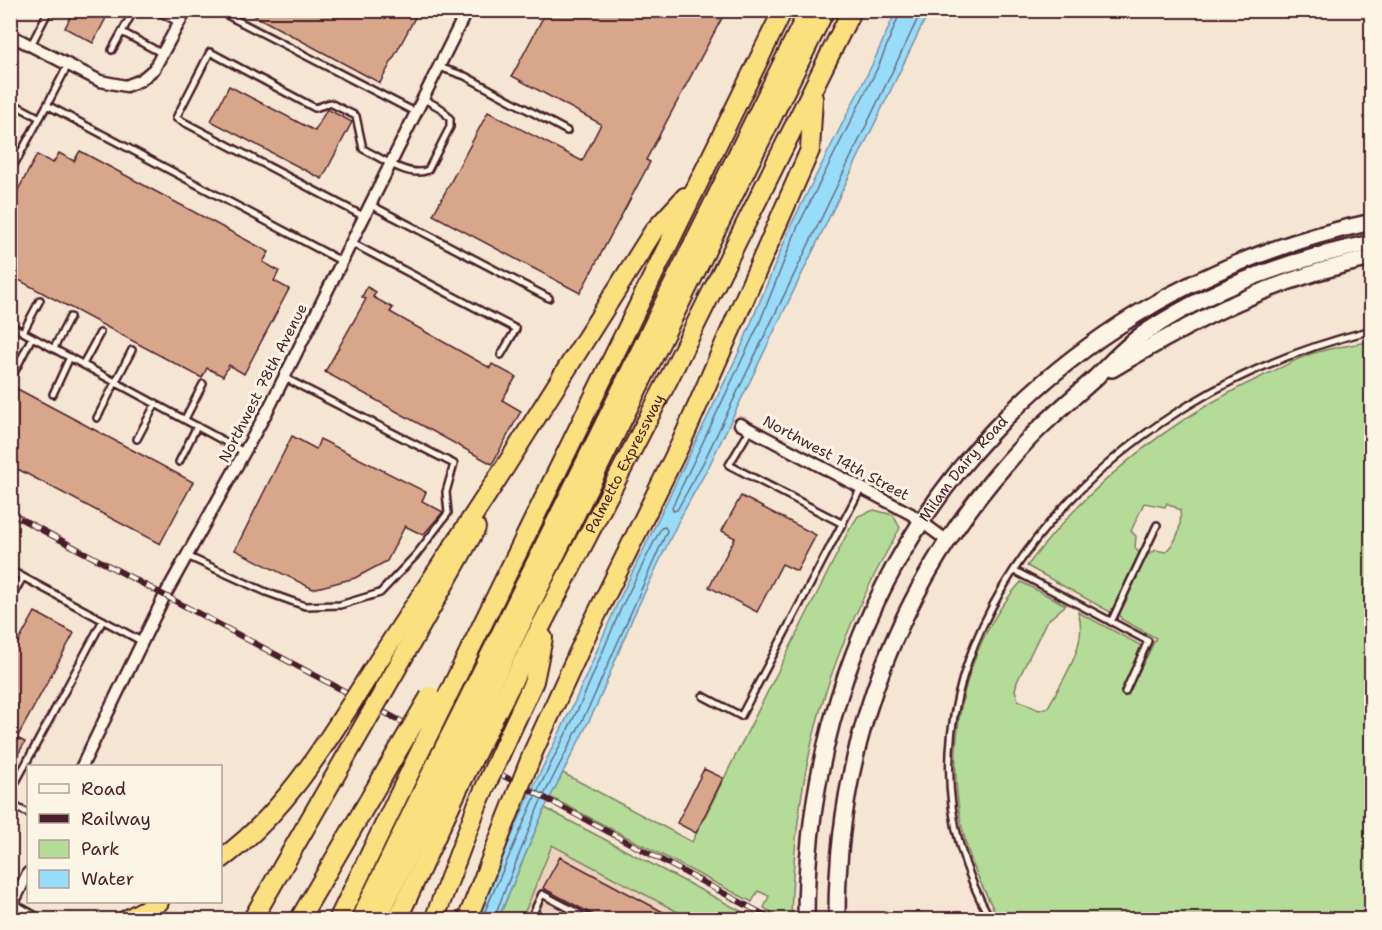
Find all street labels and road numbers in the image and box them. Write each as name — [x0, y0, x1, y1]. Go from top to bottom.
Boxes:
street label: Northwest 78th Avenue — [214, 300, 312, 466]
street label: Palmetto Expressway — [580, 391, 669, 537]
street label: Northwest 14th Street — [759, 411, 913, 505]
street label: Milam Dairy Road — [914, 411, 1013, 526]

